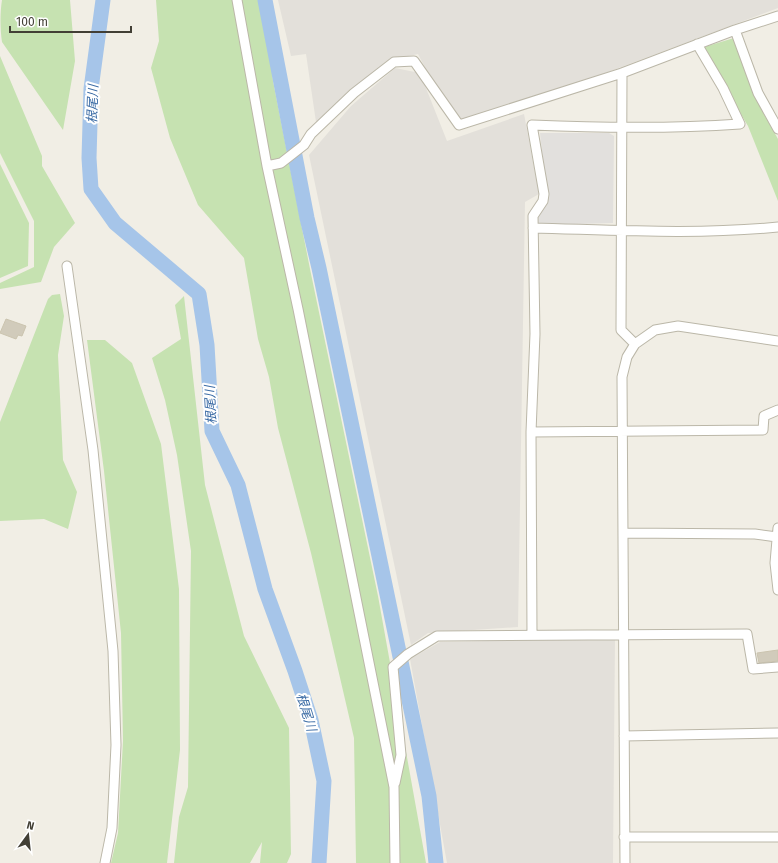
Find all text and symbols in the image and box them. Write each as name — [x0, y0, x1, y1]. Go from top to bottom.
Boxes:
scale bar — [10, 8, 131, 34]
text: 100 m — [16, 15, 48, 29]
water label: 根尾川 — [84, 82, 101, 124]
water label: 根尾川 — [202, 383, 219, 425]
water label: 根尾川 — [294, 691, 320, 735]
north arrow — [8, 815, 48, 855]
text: N — [25, 819, 36, 833]

